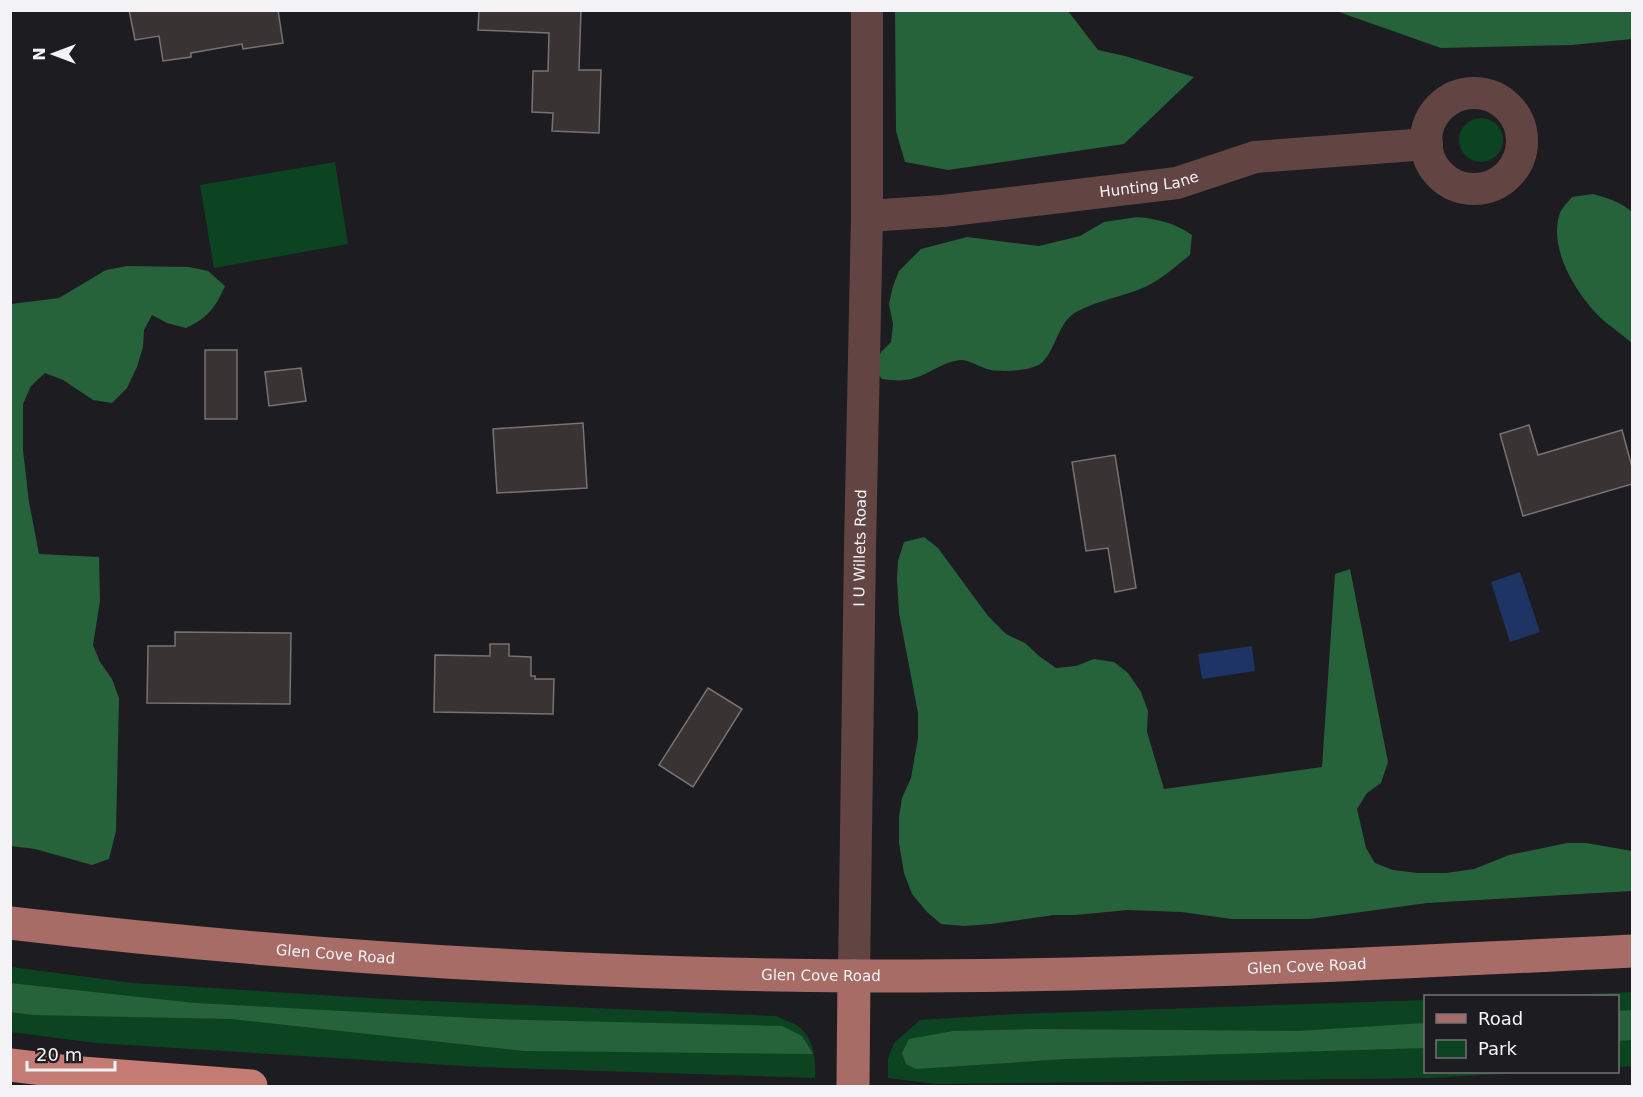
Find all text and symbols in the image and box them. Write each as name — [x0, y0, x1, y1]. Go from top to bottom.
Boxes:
north arrow — [24, 24, 84, 84]
text: N — [30, 47, 49, 61]
street label: Hunting Lane — [1098, 167, 1201, 201]
street label: I U Willets Road — [850, 489, 870, 607]
street label: Glen Cove Road — [275, 941, 396, 968]
street label: Glen Cove Road — [1247, 955, 1367, 978]
street label: Glen Cove Road — [761, 966, 881, 985]
legend — [1424, 995, 1619, 1073]
text: Road — [1478, 1008, 1523, 1029]
scale bar — [27, 1034, 116, 1072]
text: Park — [1478, 1038, 1517, 1059]
text: 20 m — [36, 1044, 82, 1065]

